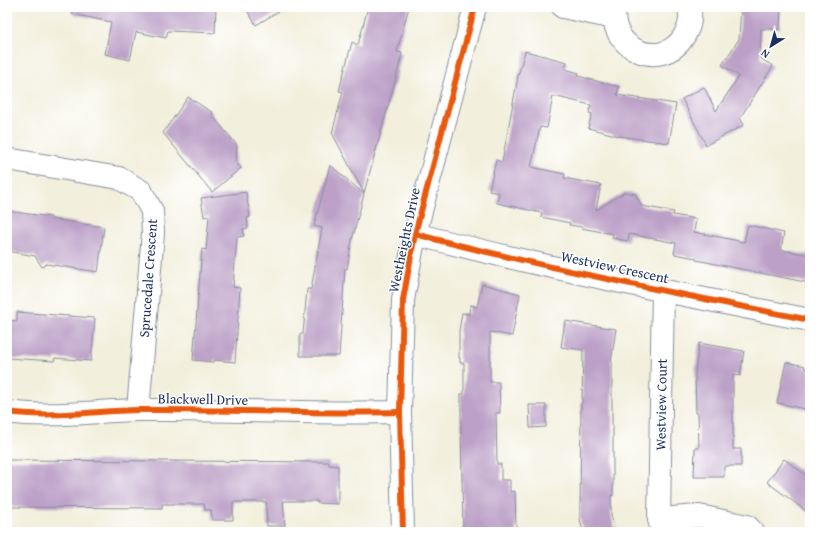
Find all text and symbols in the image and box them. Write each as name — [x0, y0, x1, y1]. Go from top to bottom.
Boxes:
north arrow — [751, 26, 791, 66]
text: N — [757, 45, 773, 63]
street label: Westheights Drive — [383, 185, 425, 294]
street label: Sprucedale Crescent — [134, 218, 162, 338]
street label: Westview Crescent — [559, 246, 671, 288]
street label: Westview Court — [650, 358, 672, 451]
street label: Blackwell Drive — [158, 388, 249, 410]

